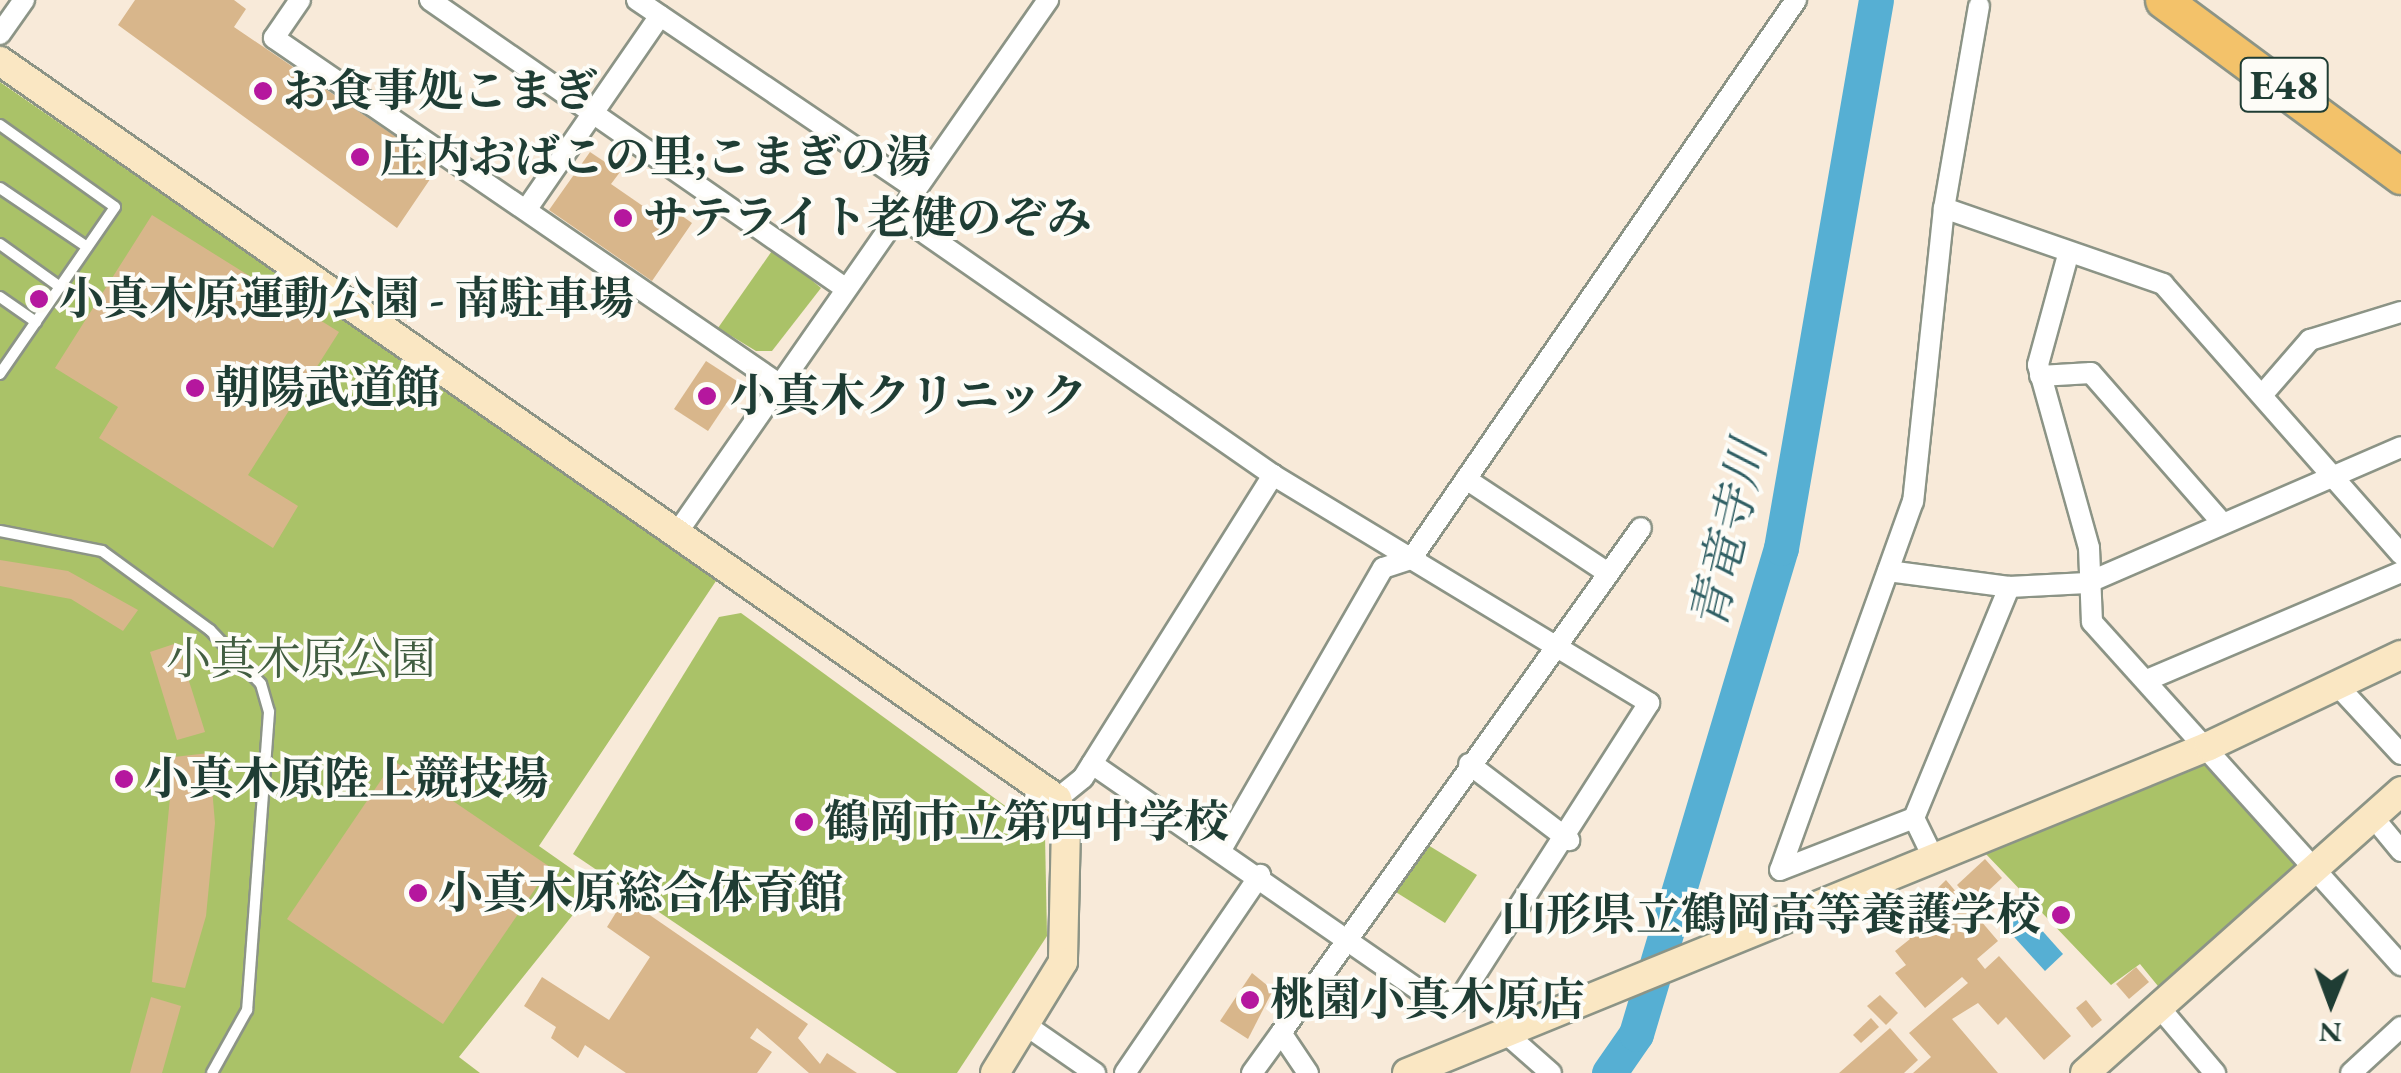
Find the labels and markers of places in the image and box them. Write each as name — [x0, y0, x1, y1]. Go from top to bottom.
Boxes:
place label: お食事処こまぎ — [283, 64, 598, 118]
marker: お食事処こまぎ — [252, 80, 274, 102]
place label: 庄内おばこの里;こまぎの湯 — [380, 130, 931, 184]
marker: 庄内おばこの里;こまぎの湯 — [349, 146, 371, 168]
place label: サテライト老健のぞみ — [643, 191, 1093, 245]
marker: サテライト老健のぞみ — [612, 207, 634, 229]
place label: 小真木原運動公園 - 南駐車場 — [59, 272, 635, 326]
marker: 小真木原運動公園 - 南駐車場 — [28, 288, 50, 310]
place label: 朝陽武道館 — [215, 361, 440, 415]
place label: 小真木クリニック — [730, 369, 1090, 423]
marker: 朝陽武道館 — [184, 377, 206, 399]
marker: 小真木クリニック — [694, 383, 720, 409]
place label: 小真木原陸上競技場 — [144, 752, 549, 806]
marker: 小真木原陸上競技場 — [113, 768, 135, 790]
place label: 鶴岡市立第四中学校 — [824, 795, 1229, 849]
marker: 鶴岡市立第四中学校 — [793, 811, 815, 833]
place label: 小真木原総合体育館 — [438, 866, 843, 920]
marker: 小真木原総合体育館 — [407, 882, 429, 904]
place label: 山形県立鶴岡高等養護学校 — [1501, 888, 2041, 942]
marker: 山形県立鶴岡高等養護学校 — [2050, 904, 2072, 926]
place label: 桃園小真木原店 — [1270, 973, 1585, 1027]
marker: 桃園小真木原店 — [1239, 989, 1261, 1011]

